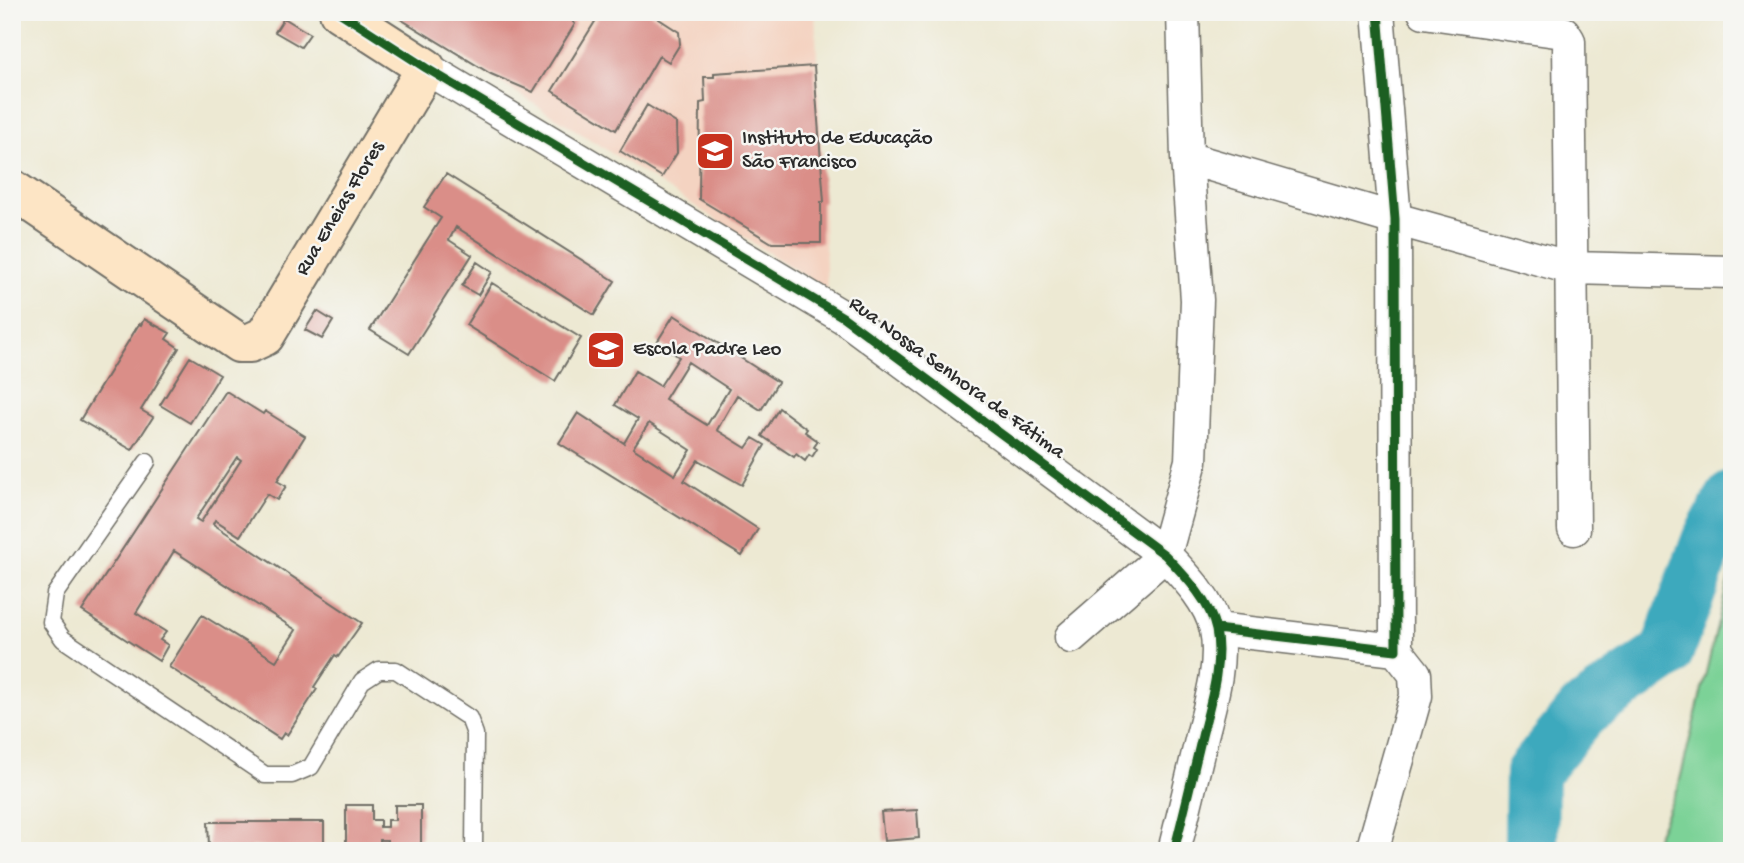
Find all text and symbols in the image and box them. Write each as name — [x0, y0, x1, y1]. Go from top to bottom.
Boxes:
place label: Instituto de Educação São Francisco — [742, 127, 933, 176]
school or university icon: Instituto de Educação São Francisco — [694, 130, 736, 172]
street label: Rua Eneias Flores — [291, 136, 392, 281]
street label: Rua Nossa Senhora de Fátima — [843, 292, 1070, 467]
school or university icon: Escola Padre Leo — [585, 329, 627, 371]
place label: Escola Padre Leo — [633, 338, 781, 363]

